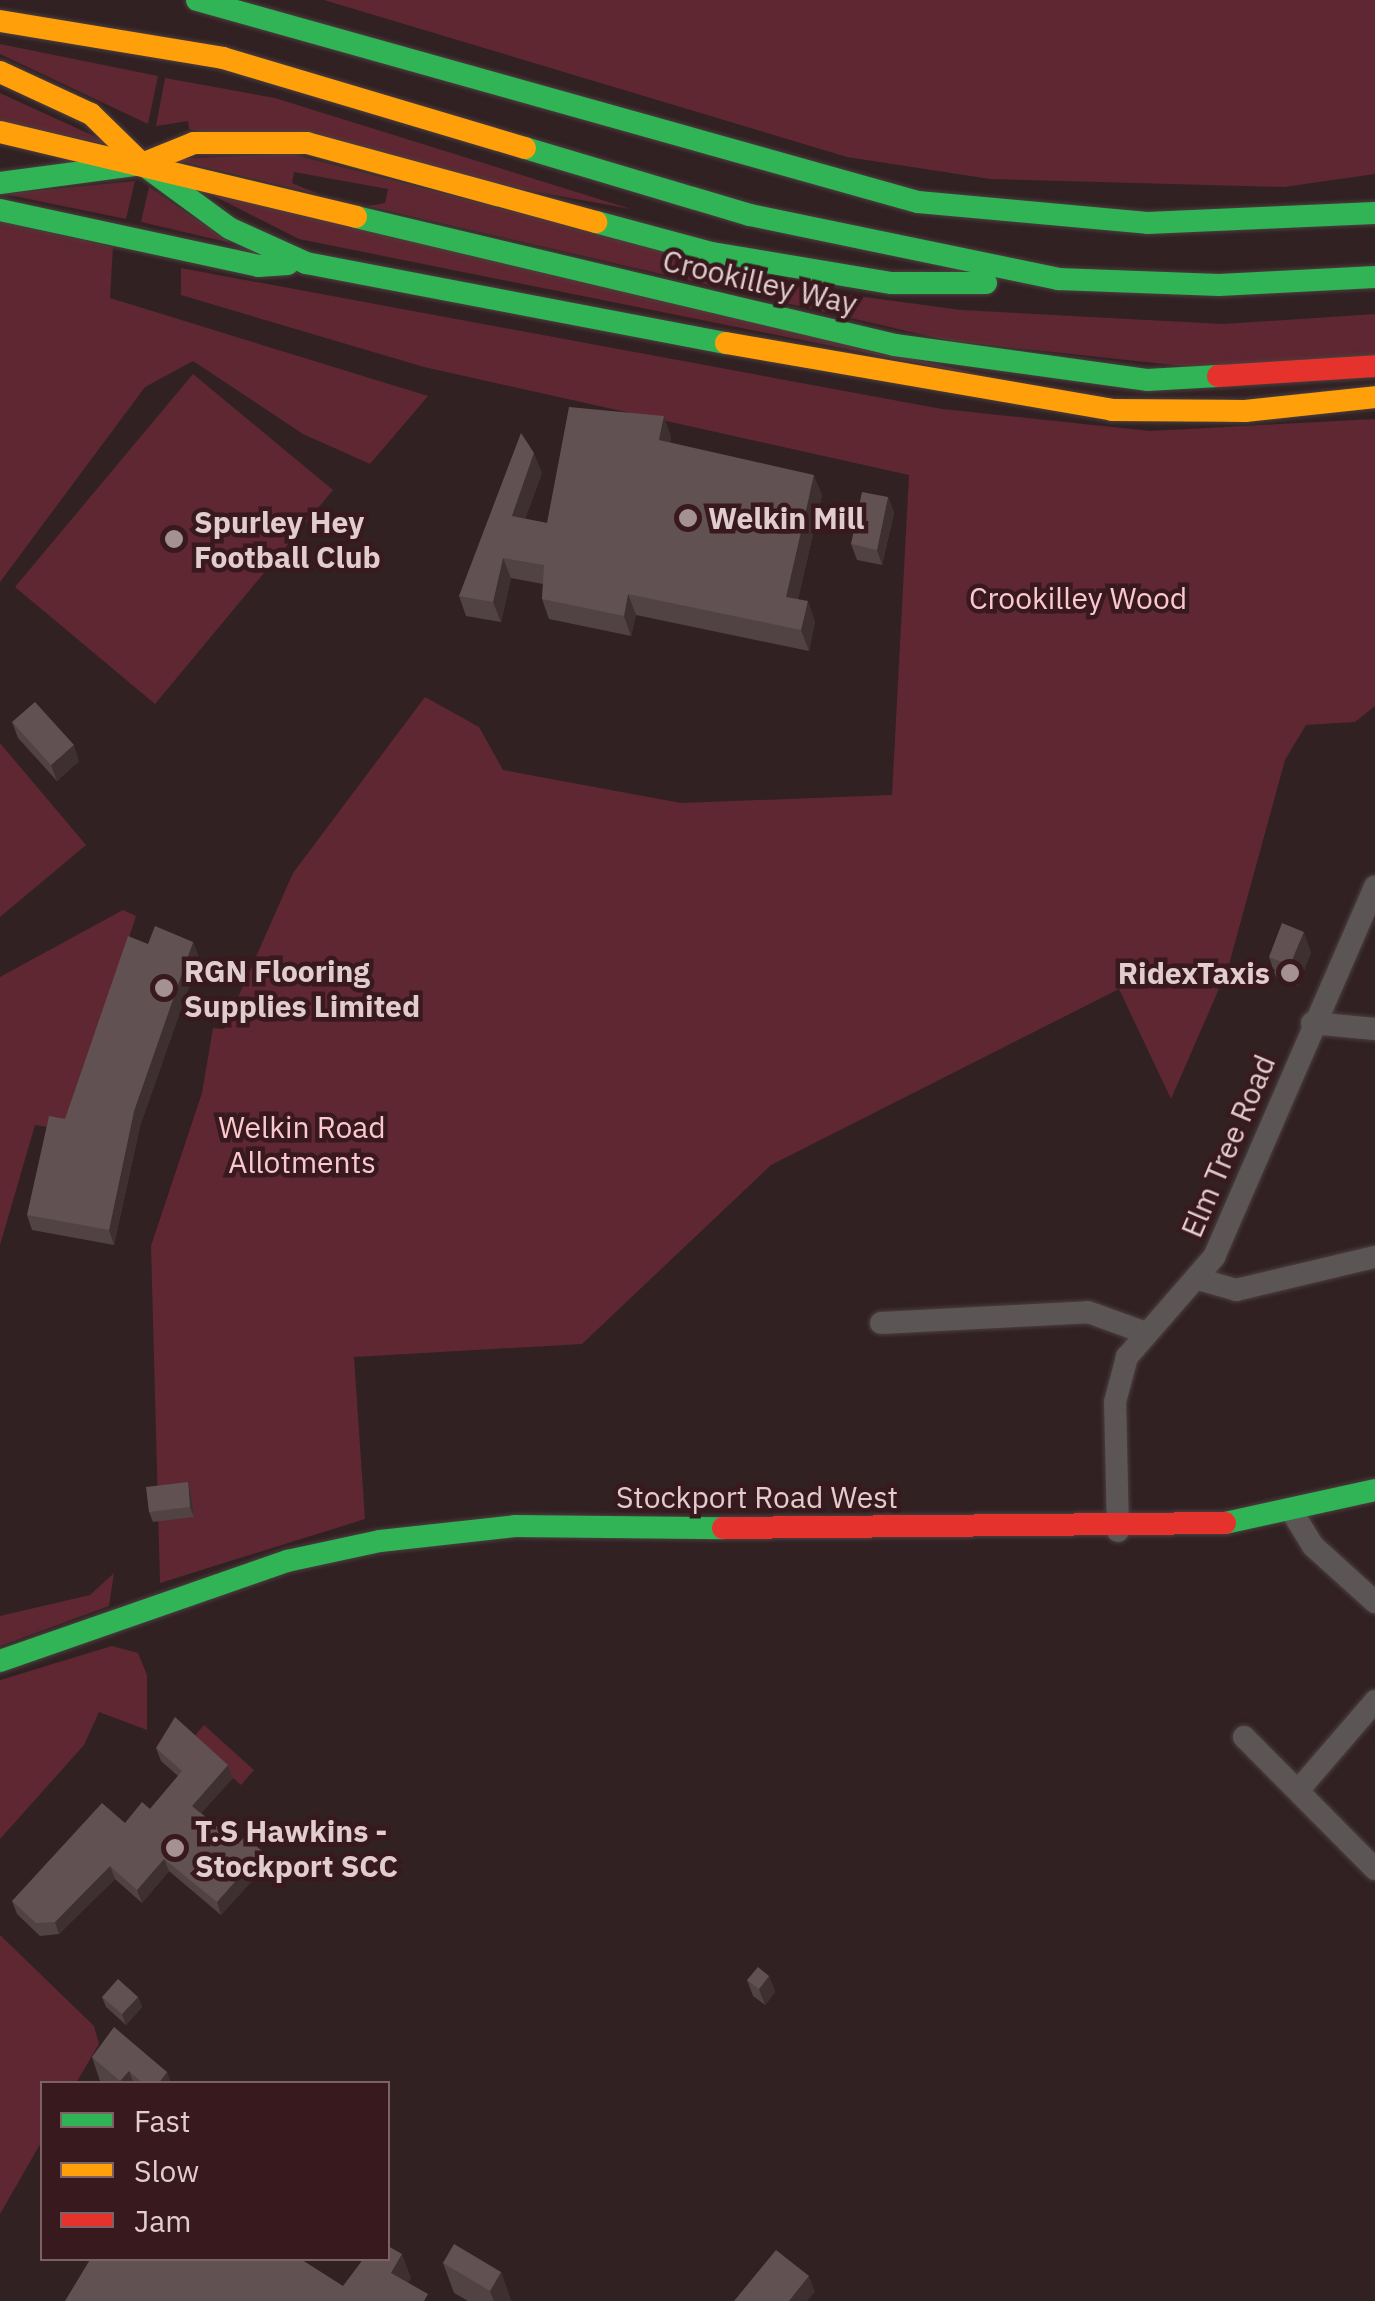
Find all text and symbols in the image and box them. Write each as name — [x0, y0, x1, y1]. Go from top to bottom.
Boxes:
street label: Crookilley Way — [659, 242, 861, 322]
place label: Welkin Mill — [708, 500, 864, 536]
place label: Spurley Hey Football Club — [194, 504, 381, 574]
marker: Welkin Mill — [677, 507, 699, 529]
marker: Spurley Hey Football Club — [163, 528, 185, 550]
park label: Crookilley Wood — [969, 580, 1187, 616]
place label: RGN Flooring Supplies Limited — [184, 953, 420, 1024]
place label: RidexTaxis — [1118, 955, 1270, 991]
marker: RidexTaxis — [1279, 962, 1301, 984]
marker: RGN Flooring Supplies Limited — [153, 977, 175, 999]
street label: Elm Tree Road — [1173, 1049, 1283, 1243]
park label: Welkin Road Allotments — [218, 1109, 386, 1180]
street label: Stockport Road West — [616, 1479, 898, 1515]
place label: T.S Hawkins - Stockport SCC — [195, 1813, 398, 1884]
marker: T.S Hawkins - Stockport SCC — [164, 1837, 186, 1859]
legend — [40, 2081, 390, 2261]
text: Fast — [134, 2101, 191, 2140]
text: Slow — [134, 2151, 199, 2190]
text: Jam — [134, 2201, 192, 2240]

